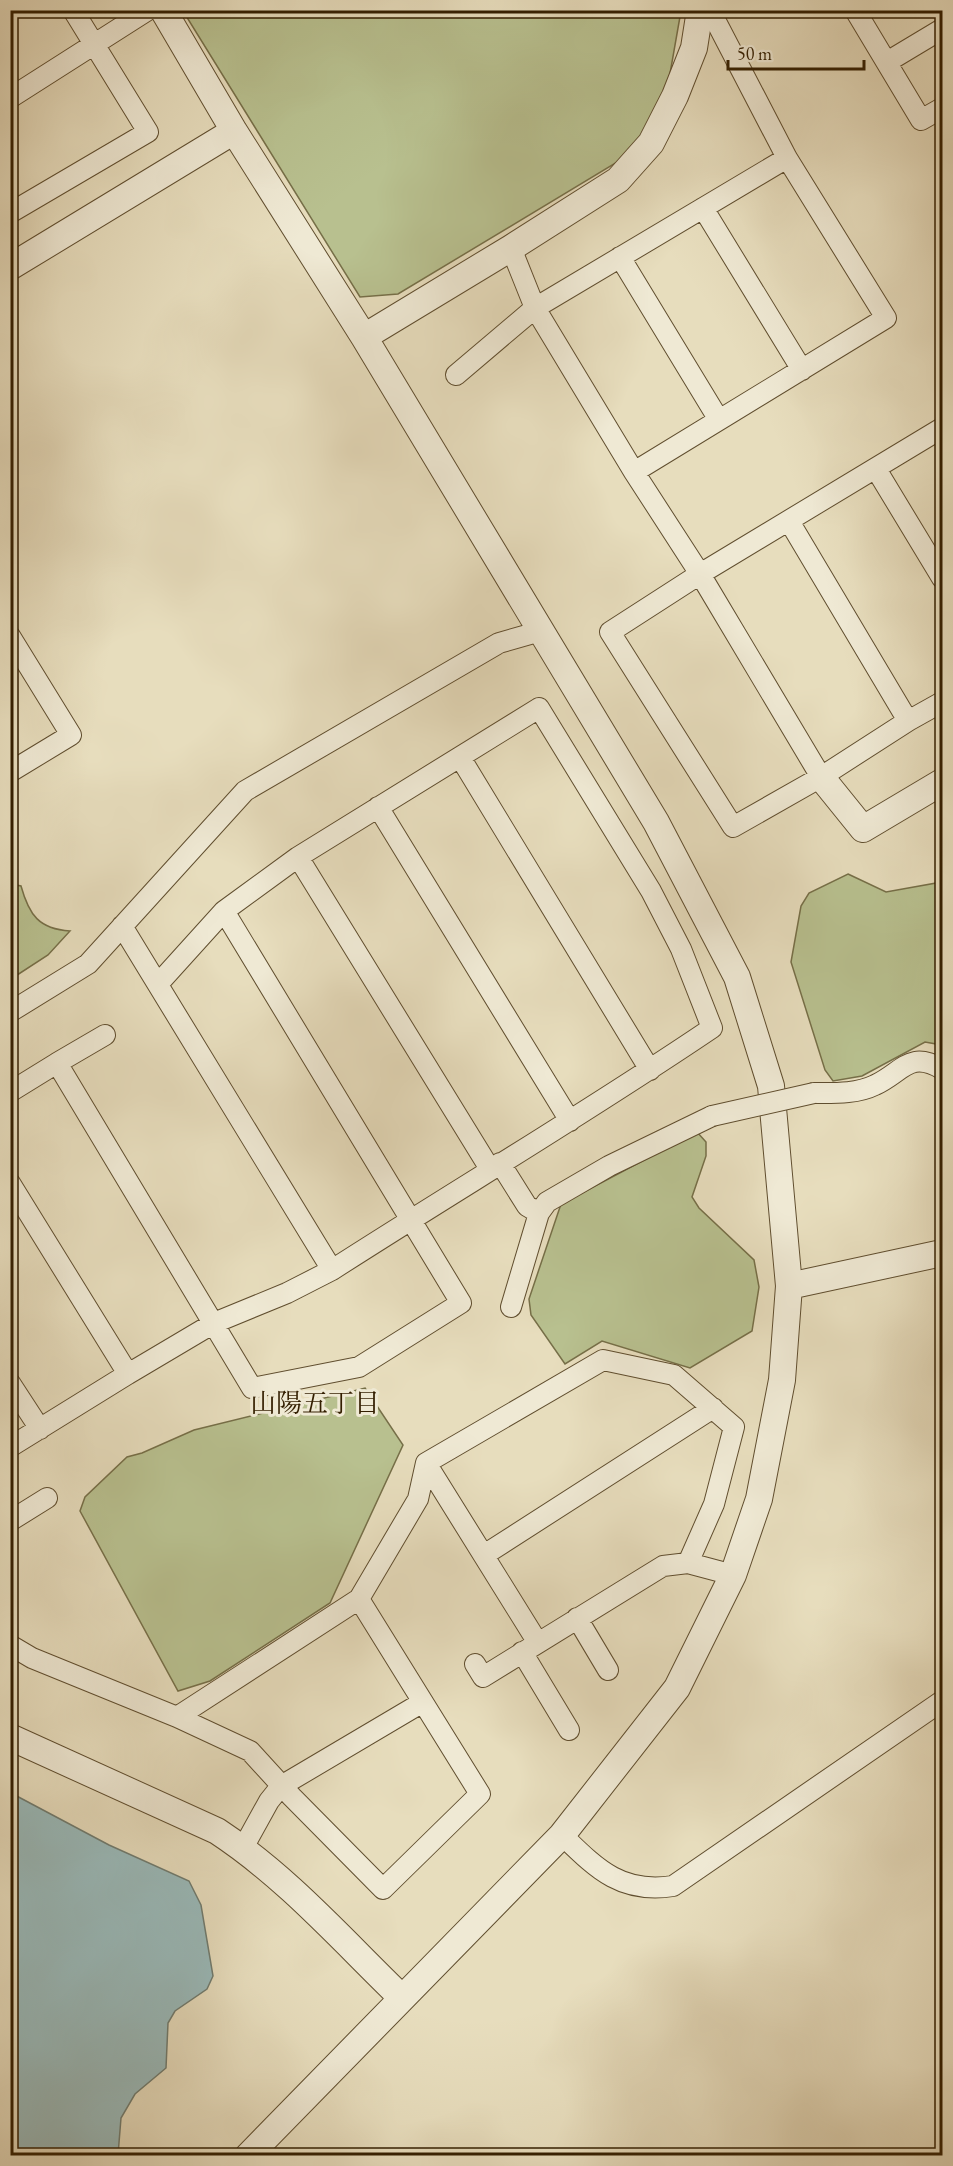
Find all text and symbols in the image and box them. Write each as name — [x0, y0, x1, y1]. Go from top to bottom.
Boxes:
scale bar — [728, 33, 864, 71]
text: 50 m — [737, 42, 772, 65]
district label: 山陽五丁目 — [250, 1386, 380, 1420]

